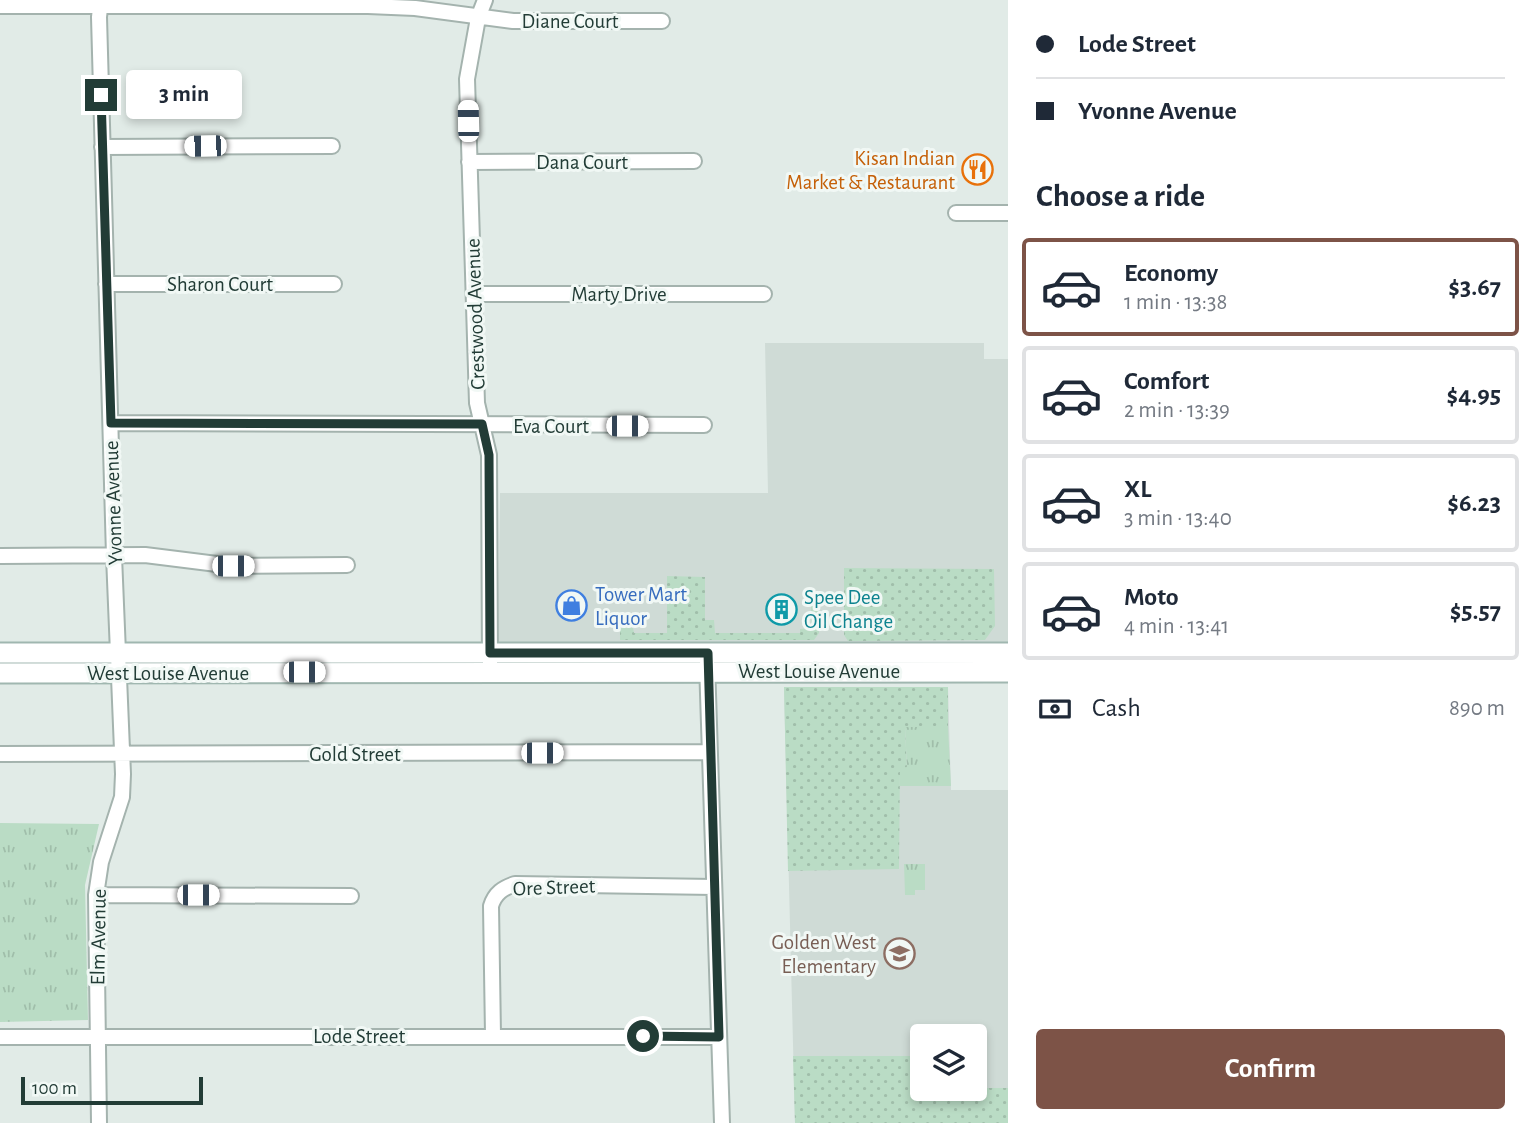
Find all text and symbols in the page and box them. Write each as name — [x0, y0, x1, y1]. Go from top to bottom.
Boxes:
street label: Diane Court — [522, 11, 619, 32]
text: Lode Street — [1078, 31, 1196, 57]
callout: 3 min — [126, 70, 241, 119]
route end — [85, 79, 117, 111]
text: 3 min — [159, 83, 209, 106]
text: Yvonne Avenue — [1078, 98, 1237, 124]
car — [458, 100, 479, 142]
car — [184, 135, 227, 157]
place label: Kisan Indian Market & Restaurant — [786, 148, 955, 193]
street label: Dana Court — [536, 152, 628, 173]
restaurant icon: Kisan Indian Market & Restaurant — [961, 153, 995, 187]
text: Choose a ride — [1036, 180, 1205, 212]
street label: Crestwood Avenue — [462, 238, 489, 390]
icon: car — [1040, 256, 1103, 319]
text: Economy — [1124, 260, 1218, 286]
street label: Sharon Court — [167, 274, 273, 295]
text: $3.67 — [1448, 274, 1501, 300]
street label: Marty Drive — [571, 284, 667, 305]
text: 1 min · 13:38 — [1124, 291, 1227, 314]
icon: car — [1040, 364, 1103, 427]
text: Comfort — [1124, 368, 1209, 394]
text: $4.95 — [1446, 382, 1501, 408]
text: 2 min · 13:39 — [1124, 399, 1230, 422]
street label: Eva Court — [513, 416, 589, 437]
car — [607, 416, 649, 437]
street label: Yvonne Avenue — [101, 440, 126, 566]
icon: car — [1040, 472, 1103, 535]
text: XL — [1124, 476, 1151, 502]
text: $6.23 — [1447, 490, 1501, 516]
text: 3 min · 13:40 — [1124, 507, 1232, 530]
car — [213, 556, 255, 577]
icon: car — [1040, 580, 1103, 643]
place label: Tower Mart Liquor — [595, 584, 687, 629]
text: Moto — [1124, 584, 1179, 610]
place label: Spee Dee Oil Change — [804, 587, 893, 632]
shop icon: Tower Mart Liquor — [555, 589, 589, 623]
building icon: Spee Dee Oil Change — [764, 592, 798, 626]
text: $5.57 — [1450, 598, 1501, 624]
text: 4 min · 13:41 — [1124, 615, 1229, 638]
street label: West Louise Avenue — [738, 661, 900, 682]
car — [284, 662, 326, 683]
street label: West Louise Avenue — [87, 663, 249, 684]
icon: cash — [1036, 690, 1074, 728]
text: Cash — [1092, 695, 1141, 721]
text: 890 m — [1449, 697, 1505, 720]
car — [522, 743, 564, 764]
street label: Gold Street — [309, 744, 401, 765]
street label: Ore Street — [512, 876, 596, 899]
car — [178, 885, 220, 906]
street label: Elm Avenue — [87, 888, 110, 986]
place label: Golden West Elementary — [771, 932, 876, 977]
school or university icon: Golden West Elementary — [882, 937, 916, 971]
route start — [627, 1020, 659, 1052]
map controls — [910, 1024, 987, 1101]
button: layers — [910, 1024, 987, 1101]
street label: Lode Street — [313, 1026, 405, 1047]
button: Confirm — [1036, 1029, 1505, 1109]
scale bar — [21, 1074, 203, 1106]
text: 100 m — [32, 1079, 77, 1098]

